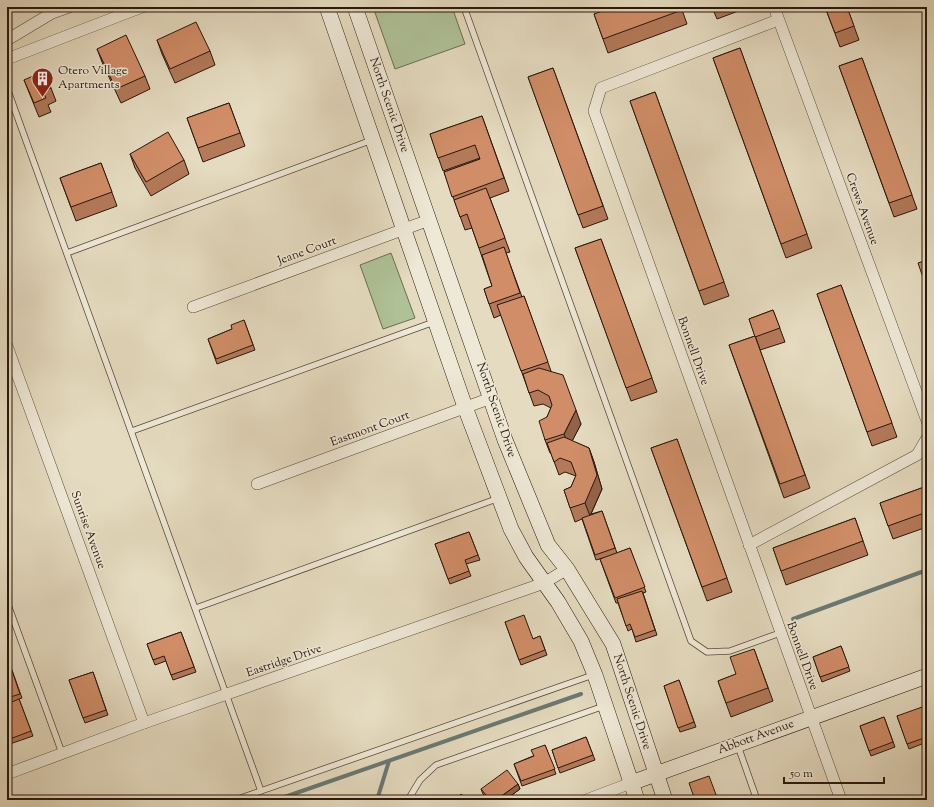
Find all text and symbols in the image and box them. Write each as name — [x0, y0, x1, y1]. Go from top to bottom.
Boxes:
street label: North Scenic Drive — [364, 55, 414, 155]
place label: Otero Village Apartments — [58, 62, 128, 94]
building icon: Otero Village Apartments — [30, 65, 56, 98]
street label: Crews Avenue — [841, 170, 884, 248]
street label: Jeane Court — [274, 232, 339, 270]
street label: Bonnell Drive — [672, 314, 714, 388]
street label: North Scenic Drive — [471, 360, 521, 460]
street label: Eastmont Court — [328, 406, 412, 452]
street label: Sunrise Avenue — [66, 488, 111, 572]
street label: Bonnell Drive — [781, 619, 823, 693]
street label: Eastridge Drive — [244, 640, 325, 682]
street label: North Scenic Drive — [608, 652, 656, 753]
street label: Abbott Avenue — [715, 715, 797, 759]
scale bar — [784, 759, 884, 785]
text: 50 m — [789, 765, 813, 783]

